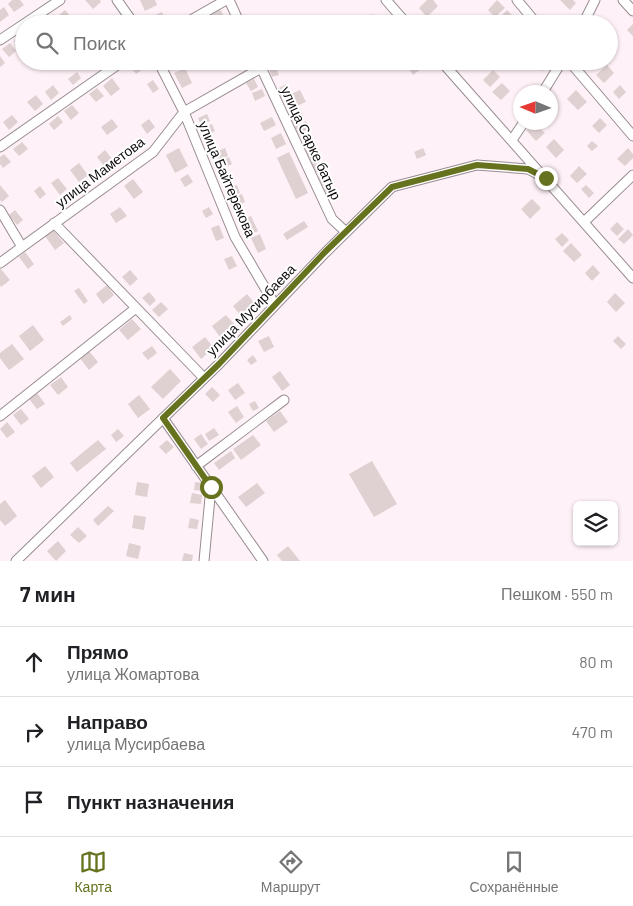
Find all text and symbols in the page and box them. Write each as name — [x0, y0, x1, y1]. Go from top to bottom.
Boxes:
search box — [15, 15, 618, 70]
icon: search — [33, 29, 61, 57]
text: Поиск — [73, 31, 126, 54]
street label: улица Сарке батыр — [278, 83, 345, 203]
north arrow — [513, 85, 558, 130]
street label: улица Байтерекова — [195, 118, 260, 240]
street label: улица Маметова — [52, 133, 148, 211]
route end — [535, 167, 558, 190]
street label: улица Мусирбаева — [203, 260, 299, 359]
route start — [200, 476, 223, 499]
map controls — [573, 501, 618, 546]
button: layers — [573, 501, 618, 546]
text: 7 мин — [20, 581, 76, 606]
text: Пешком · 550 m — [501, 584, 613, 603]
text: Прямо — [67, 640, 129, 663]
icon: ahead — [20, 648, 48, 676]
text: 80 m — [579, 652, 613, 671]
text: улица Жомартова — [67, 664, 199, 683]
text: Направо — [67, 710, 148, 733]
icon: right — [20, 718, 48, 746]
text: 470 m — [572, 722, 613, 741]
text: улица Мусирбаева — [67, 734, 205, 753]
icon: arrive — [20, 788, 48, 816]
text: Пункт назначения — [67, 790, 234, 813]
tab: Карта — [74, 848, 112, 895]
tab: Маршрут — [261, 848, 321, 895]
tab: Сохранённые — [469, 848, 559, 895]

